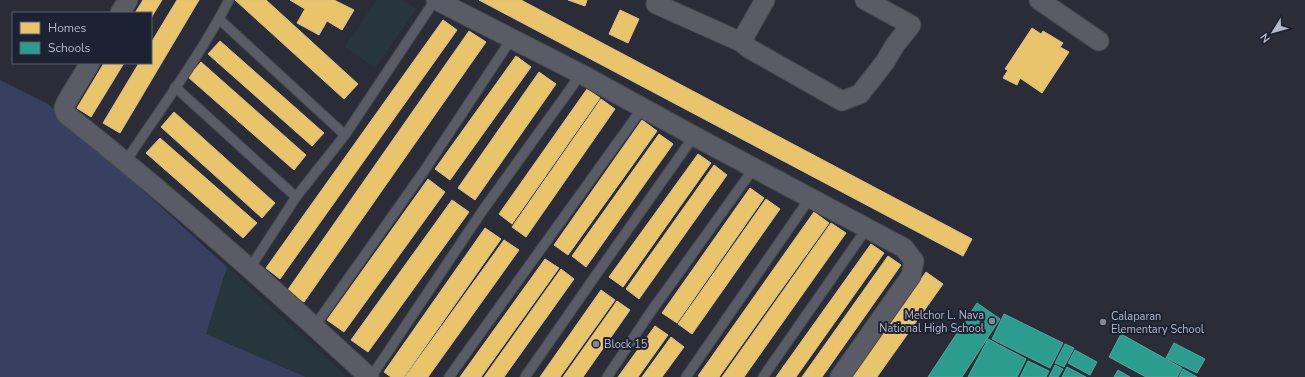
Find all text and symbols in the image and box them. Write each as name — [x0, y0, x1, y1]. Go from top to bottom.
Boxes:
legend — [12, 12, 152, 64]
north arrow — [1253, 12, 1293, 52]
text: Homes — [48, 20, 86, 36]
text: N — [1257, 30, 1274, 46]
text: Schools — [48, 40, 91, 56]
place label: Melchor L. Nava National High School — [879, 308, 985, 336]
place label: Calaparan Elementary School — [1111, 309, 1205, 337]
marker: Melchor L. Nava National High School — [987, 316, 997, 326]
marker: Calaparan Elementary School — [1098, 317, 1108, 327]
place label: Block 15 — [604, 337, 648, 352]
marker: Block 15 — [591, 339, 601, 349]

